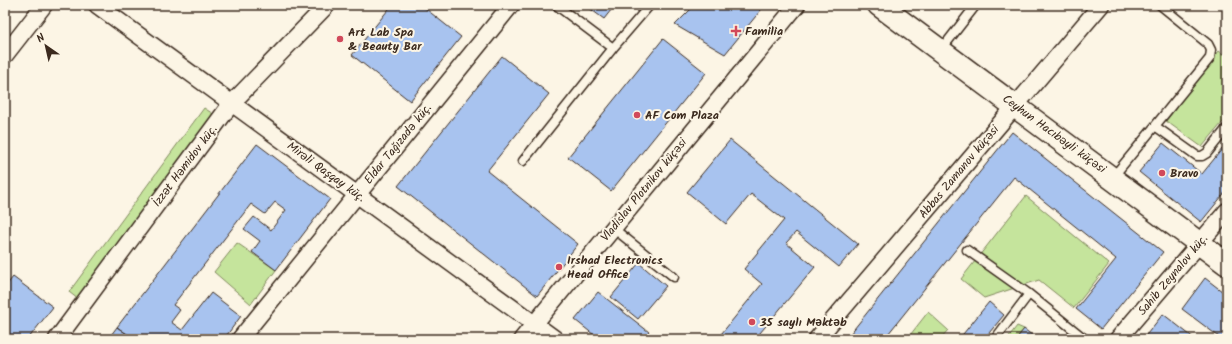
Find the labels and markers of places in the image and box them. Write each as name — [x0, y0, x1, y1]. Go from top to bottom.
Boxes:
place label: Familia — [745, 22, 783, 41]
place label: Art Lab Spa & Beauty Bar — [348, 23, 422, 56]
marker: Familia — [730, 25, 742, 37]
marker: Art Lab Spa & Beauty Bar — [335, 34, 345, 44]
place label: AF Com Plaza — [645, 106, 719, 125]
marker: AF Com Plaza — [632, 110, 642, 120]
place label: Bravo — [1170, 164, 1199, 183]
marker: Bravo — [1157, 168, 1167, 178]
place label: Irshad Electronics Head Office — [567, 251, 663, 284]
marker: Irshad Electronics Head Office — [554, 262, 564, 272]
place label: 35 saylı Məktəb — [759, 313, 847, 332]
marker: 35 saylı Məktəb — [747, 317, 757, 327]

